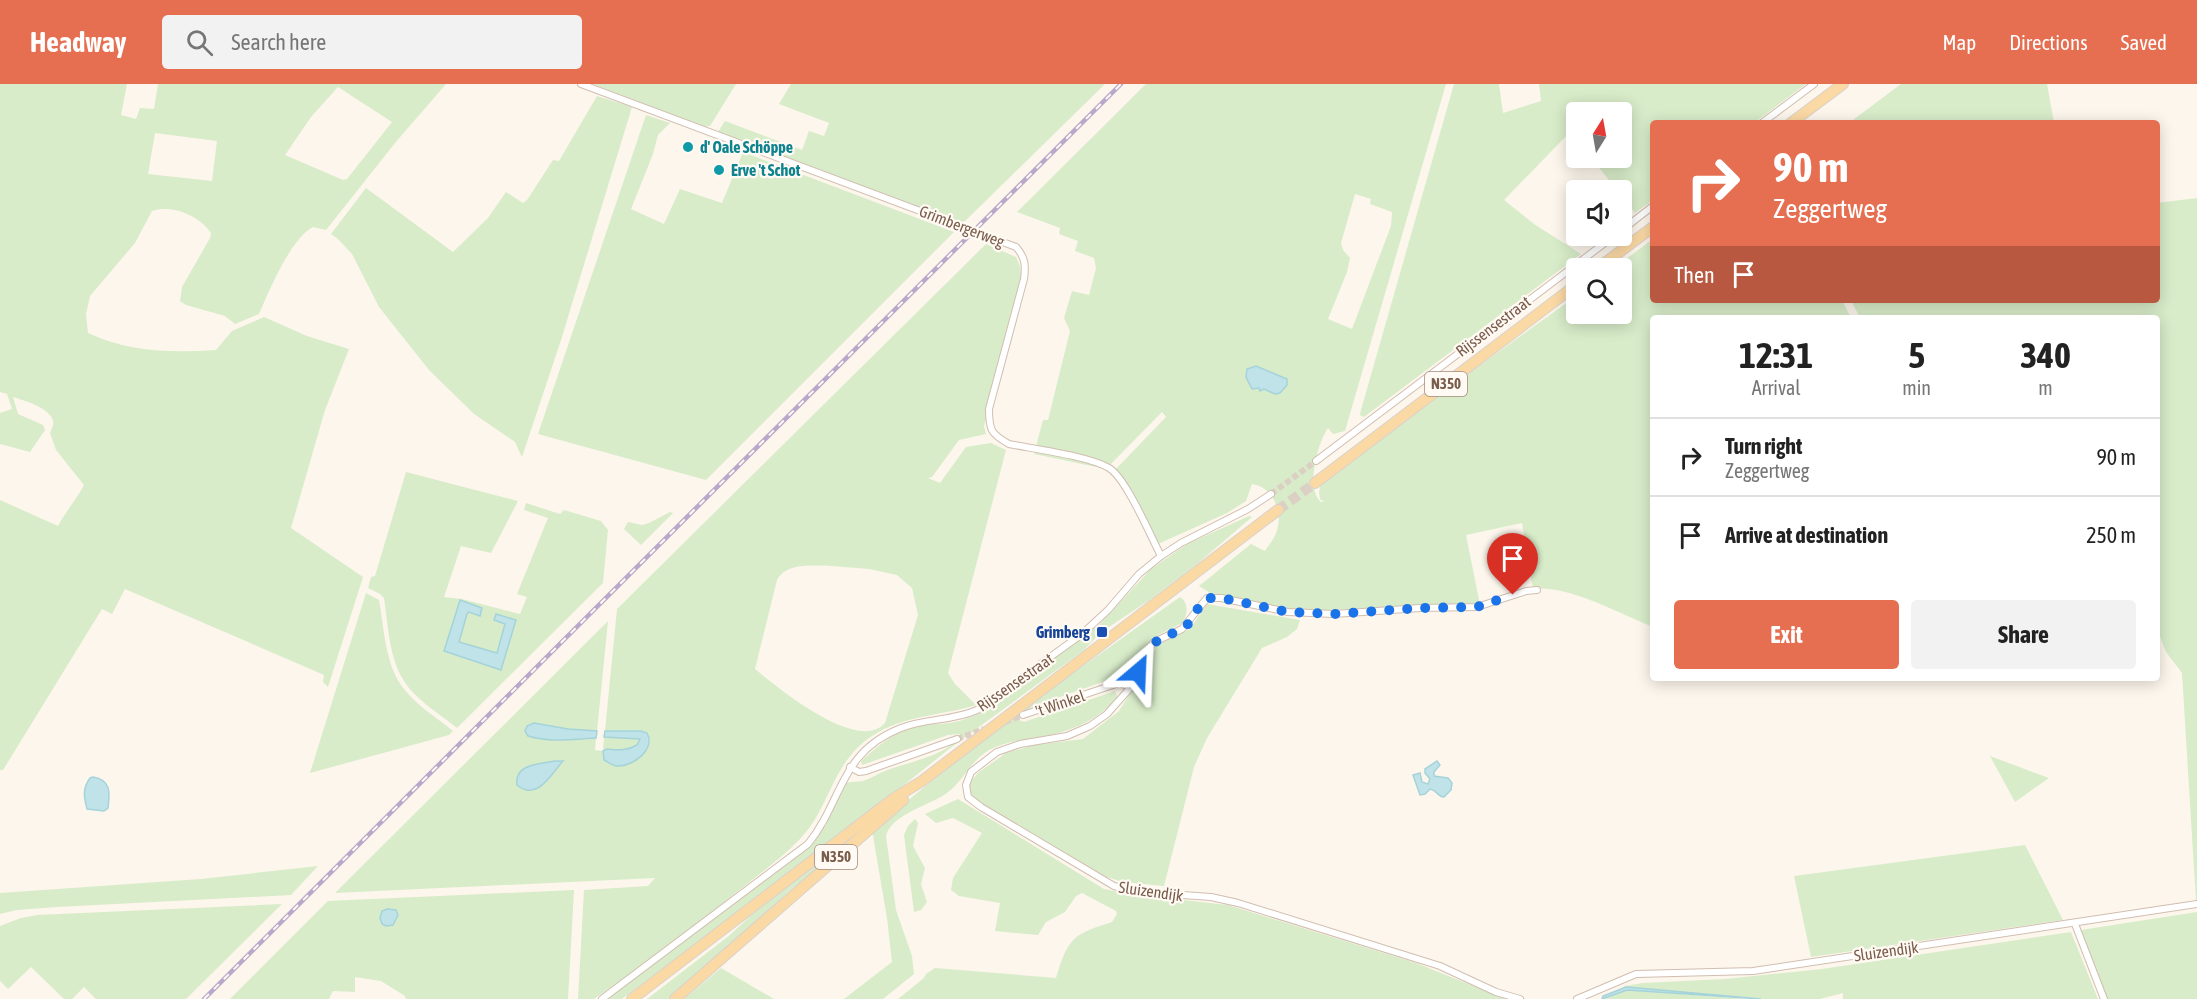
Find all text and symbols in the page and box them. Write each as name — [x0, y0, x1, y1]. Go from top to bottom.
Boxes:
search box — [162, 15, 582, 69]
text: Headway — [30, 26, 126, 58]
icon: search — [183, 26, 216, 59]
text: Search here — [231, 29, 326, 55]
text: Map — [1942, 30, 1976, 54]
text: Directions — [2009, 30, 2088, 54]
text: Saved — [2121, 30, 2167, 54]
north arrow — [1566, 102, 1632, 168]
map controls — [1566, 102, 1632, 324]
place label: d' Oale Schöppe — [700, 138, 793, 156]
marker: d' Oale Schöppe — [681, 140, 695, 154]
text: 90 m — [1773, 143, 1848, 191]
icon: right — [1674, 144, 1752, 222]
place label: Erve 't Schot — [731, 161, 801, 179]
marker: Erve 't Schot — [712, 163, 726, 177]
button: sound — [1566, 180, 1632, 246]
text: Zeggertweg — [1773, 193, 1887, 224]
street label: Grimbergerweg — [917, 202, 1007, 251]
button: search — [1566, 258, 1632, 324]
icon: arrive — [1727, 258, 1760, 291]
text: Then — [1674, 262, 1715, 288]
street label: Rijssensestraat — [1452, 292, 1535, 361]
text: 12:31 — [1739, 334, 1813, 376]
text: 5 — [1908, 334, 1925, 376]
text: 340 — [2020, 334, 2071, 376]
road number: N350 — [1425, 372, 1467, 396]
text: Arrival — [1752, 376, 1801, 399]
text: min — [1902, 376, 1931, 399]
text: m — [2038, 376, 2053, 399]
text: Turn right — [1725, 433, 1802, 459]
icon: right — [1674, 441, 1707, 474]
text: 90 m — [2096, 444, 2136, 470]
text: Zeggertweg — [1725, 459, 1809, 482]
icon: arrive — [1674, 519, 1707, 552]
text: Arrive at destination — [1725, 522, 1888, 548]
text: 250 m — [2086, 522, 2136, 548]
pin — [1487, 533, 1538, 595]
icon: arrive — [1496, 542, 1529, 575]
button: Exit — [1674, 600, 1899, 669]
button: Share — [1911, 600, 2136, 669]
place label: Grimberg — [1036, 623, 1090, 641]
marker: Grimberg — [1095, 625, 1109, 639]
position arrow — [1106, 640, 1170, 704]
street label: Rijssensestraat — [973, 649, 1057, 716]
street label: 't Winkel — [1033, 686, 1088, 720]
road number: N350 — [815, 845, 857, 869]
street label: Sluizendijk — [1117, 878, 1184, 905]
street label: Sluizendijk — [1853, 938, 1920, 965]

